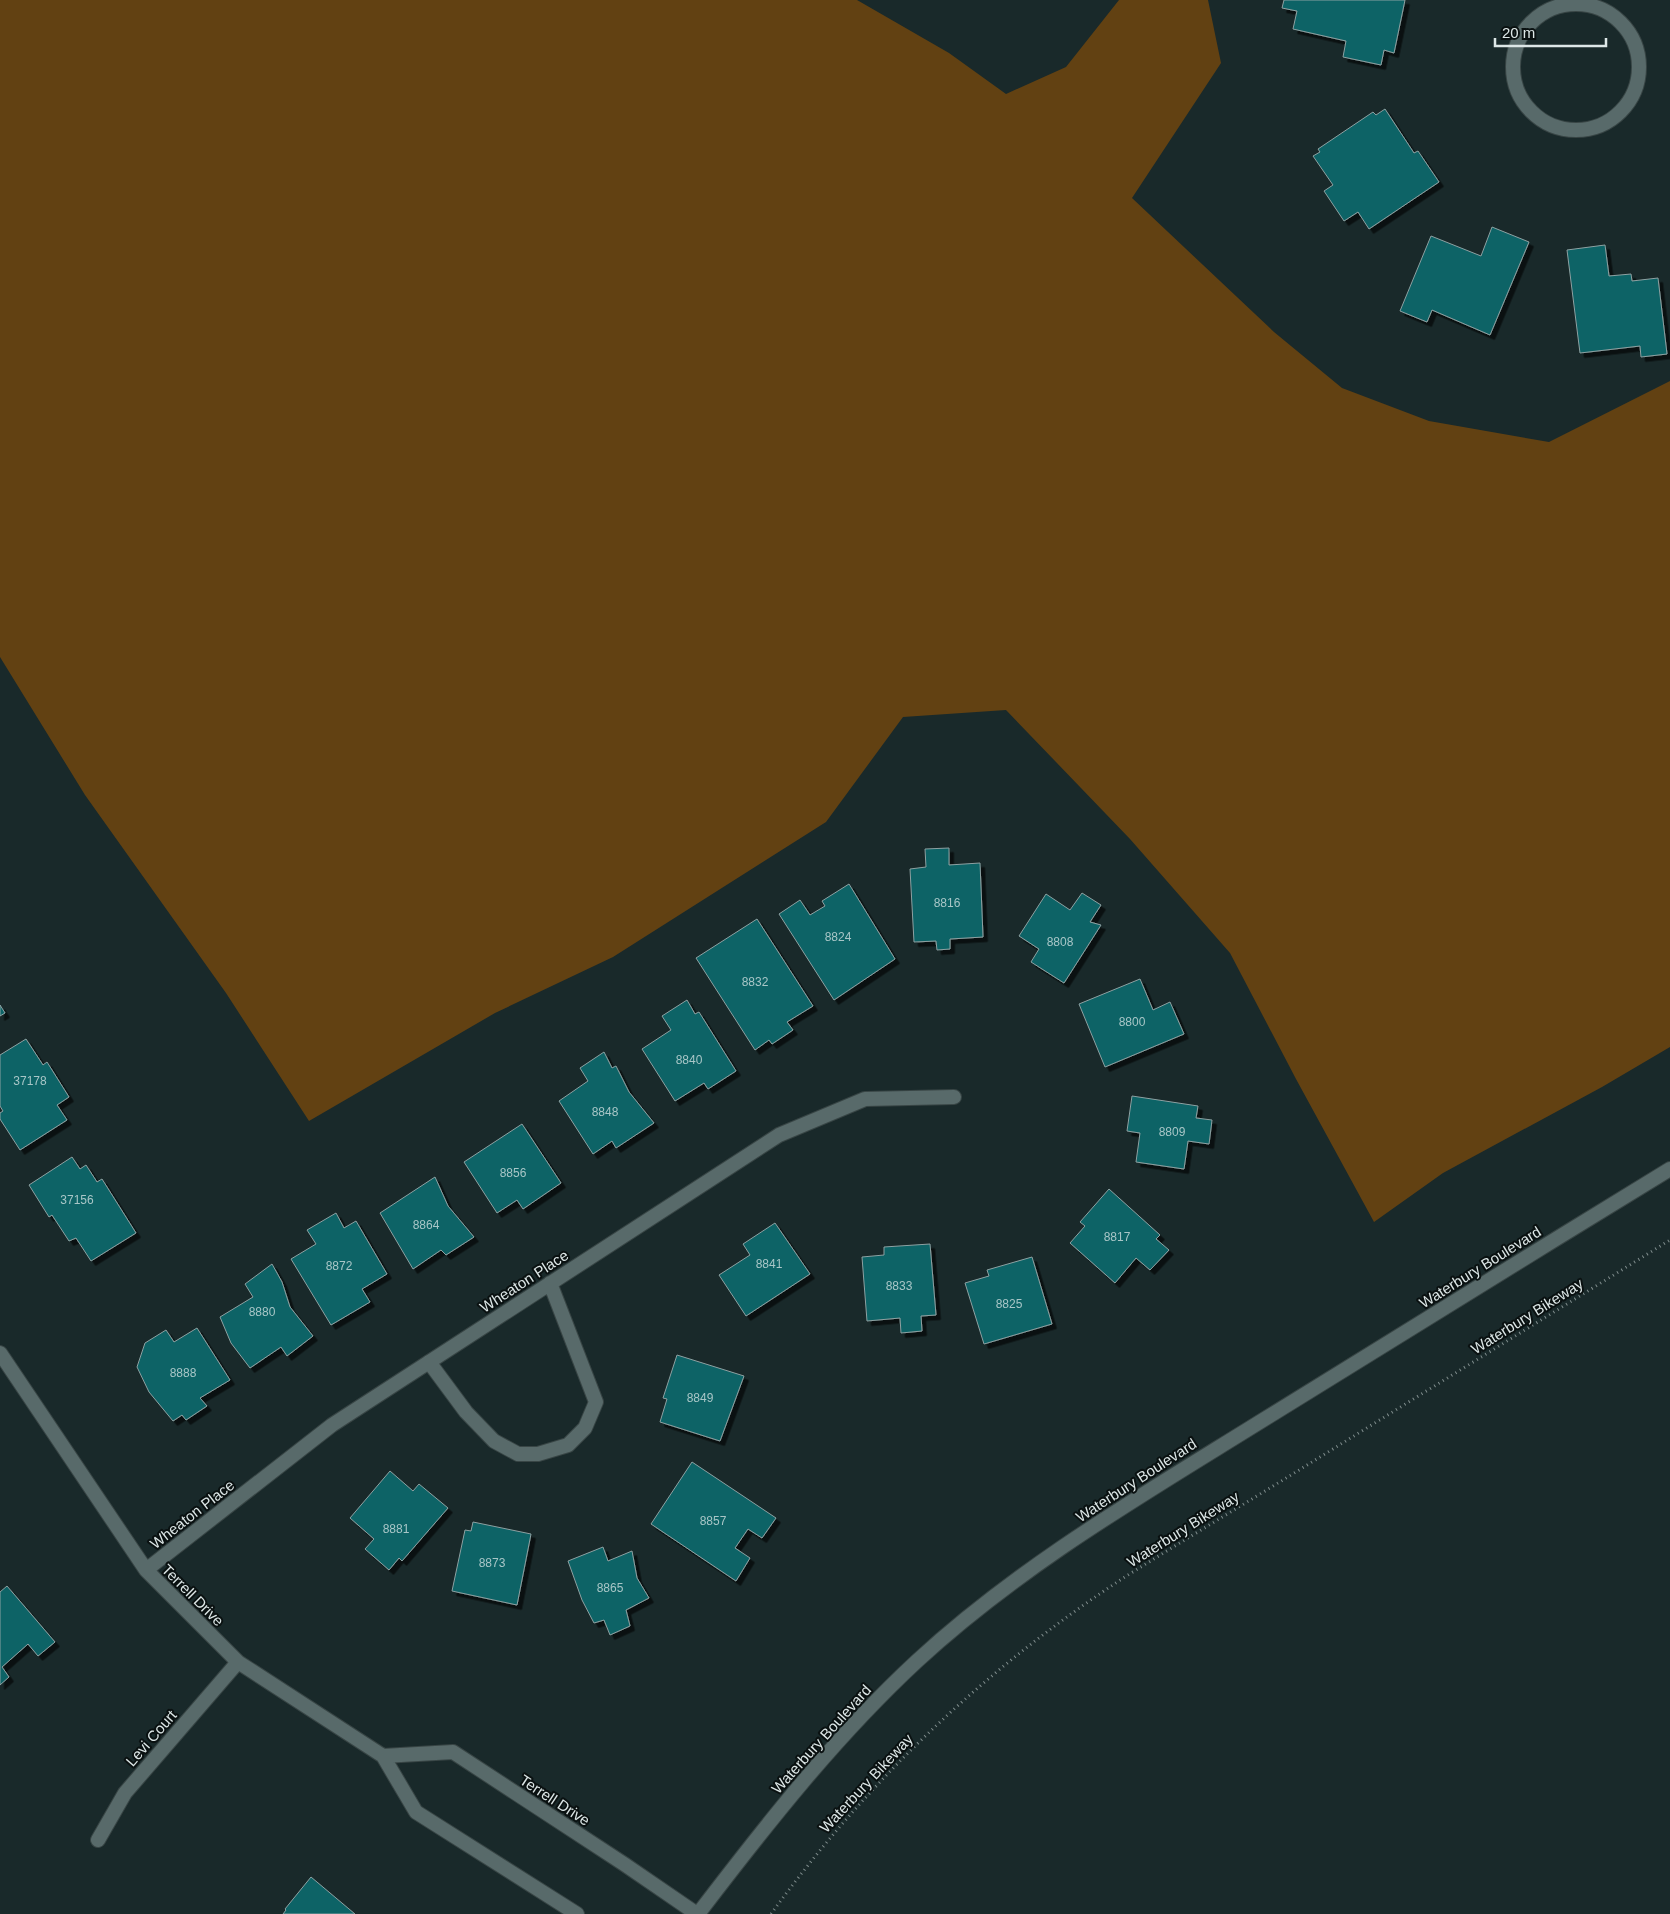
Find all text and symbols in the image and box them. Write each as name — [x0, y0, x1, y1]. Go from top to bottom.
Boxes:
scale bar — [1495, 15, 1606, 47]
text: 20 m — [1502, 24, 1535, 41]
house number: 8816 — [934, 896, 961, 910]
house number: 8824 — [825, 930, 852, 944]
house number: 8808 — [1047, 935, 1074, 949]
house number: 8832 — [742, 975, 769, 989]
house number: 8800 — [1119, 1015, 1146, 1029]
house number: 8840 — [676, 1053, 703, 1067]
house number: 37178 — [13, 1074, 47, 1088]
house number: 8848 — [592, 1105, 619, 1119]
house number: 8809 — [1159, 1125, 1186, 1139]
house number: 8856 — [500, 1166, 527, 1180]
house number: 37156 — [60, 1193, 94, 1207]
house number: 8864 — [413, 1218, 440, 1232]
street label: Waterbury Boulevard — [1416, 1223, 1544, 1311]
house number: 8817 — [1104, 1230, 1131, 1244]
street label: Wheaton Place — [477, 1246, 571, 1316]
house number: 8841 — [756, 1257, 783, 1271]
house number: 8872 — [326, 1259, 353, 1273]
street label: Waterbury Bikeway — [1468, 1274, 1586, 1357]
house number: 8833 — [886, 1279, 913, 1293]
house number: 8825 — [996, 1297, 1023, 1311]
house number: 8880 — [249, 1305, 276, 1319]
house number: 8888 — [170, 1366, 197, 1380]
house number: 8849 — [687, 1391, 714, 1405]
street label: Waterbury Boulevard — [1073, 1435, 1199, 1525]
street label: Wheaton Place — [147, 1476, 237, 1552]
street label: Waterbury Bikeway — [1124, 1487, 1242, 1570]
house number: 8857 — [700, 1514, 727, 1528]
house number: 8881 — [383, 1522, 410, 1536]
house number: 8873 — [479, 1556, 506, 1570]
street label: Terrell Drive — [159, 1561, 227, 1629]
house number: 8865 — [597, 1581, 624, 1595]
street label: Waterbury Boulevard — [768, 1681, 874, 1797]
street label: Levi Court — [122, 1706, 180, 1769]
street label: Waterbury Bikeway — [816, 1730, 916, 1836]
street label: Terrell Drive — [517, 1771, 593, 1829]

